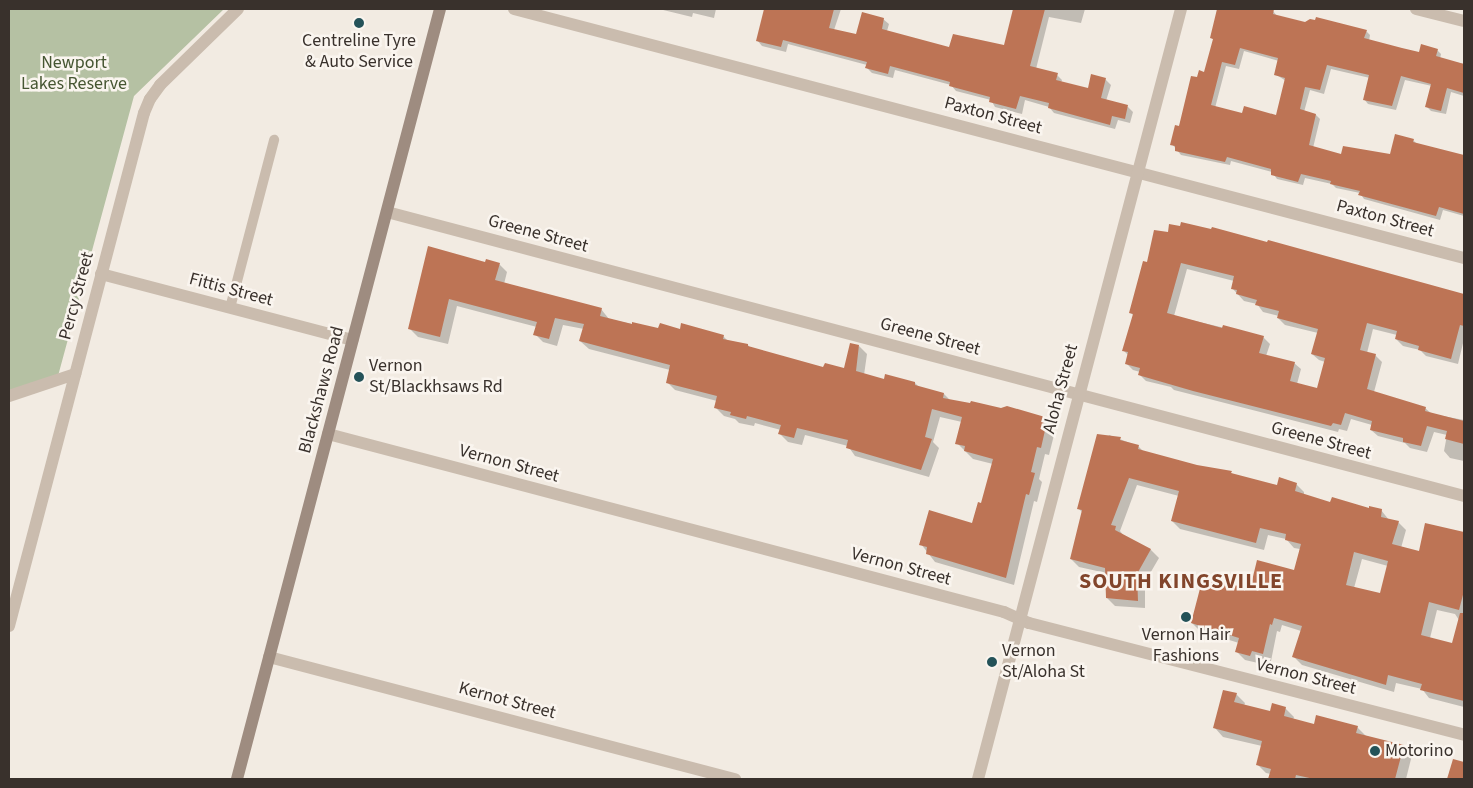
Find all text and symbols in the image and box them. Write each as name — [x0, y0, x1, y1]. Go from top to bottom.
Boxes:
marker: Centreline Tyre & Auto Service — [353, 17, 365, 29]
place label: Centreline Tyre & Auto Service — [302, 31, 416, 74]
park label: Newport Lakes Reserve — [21, 53, 127, 96]
street label: Paxton Street — [942, 93, 1044, 139]
street label: Paxton Street — [1334, 196, 1436, 242]
street label: Greene Street — [486, 210, 590, 258]
street label: Percy Street — [55, 250, 99, 342]
street label: Fittis Street — [187, 268, 275, 312]
street label: Greene Street — [878, 313, 982, 361]
street label: Blackshaws Road — [295, 324, 349, 456]
street label: Aloha Street — [1039, 342, 1083, 436]
place label: Vernon St/Blackhsaws Rd — [369, 356, 503, 398]
marker: Vernon St/Blackhsaws Rd — [353, 371, 365, 383]
street label: Greene Street — [1269, 417, 1373, 465]
street label: Vernon Street — [457, 440, 561, 488]
street label: Vernon Street — [849, 543, 953, 591]
district label: SOUTH KINGSVILLE — [1077, 569, 1285, 595]
marker: Vernon Hair Fashions — [1180, 611, 1192, 623]
place label: Vernon Hair Fashions — [1142, 625, 1230, 668]
place label: Vernon St/Aloha St — [1002, 641, 1085, 684]
street label: Vernon Street — [1254, 654, 1358, 700]
marker: Vernon St/Aloha St — [986, 656, 998, 668]
street label: Kernot Street — [456, 678, 558, 724]
place label: Motorino — [1385, 740, 1453, 762]
marker: Motorino — [1369, 745, 1381, 757]

